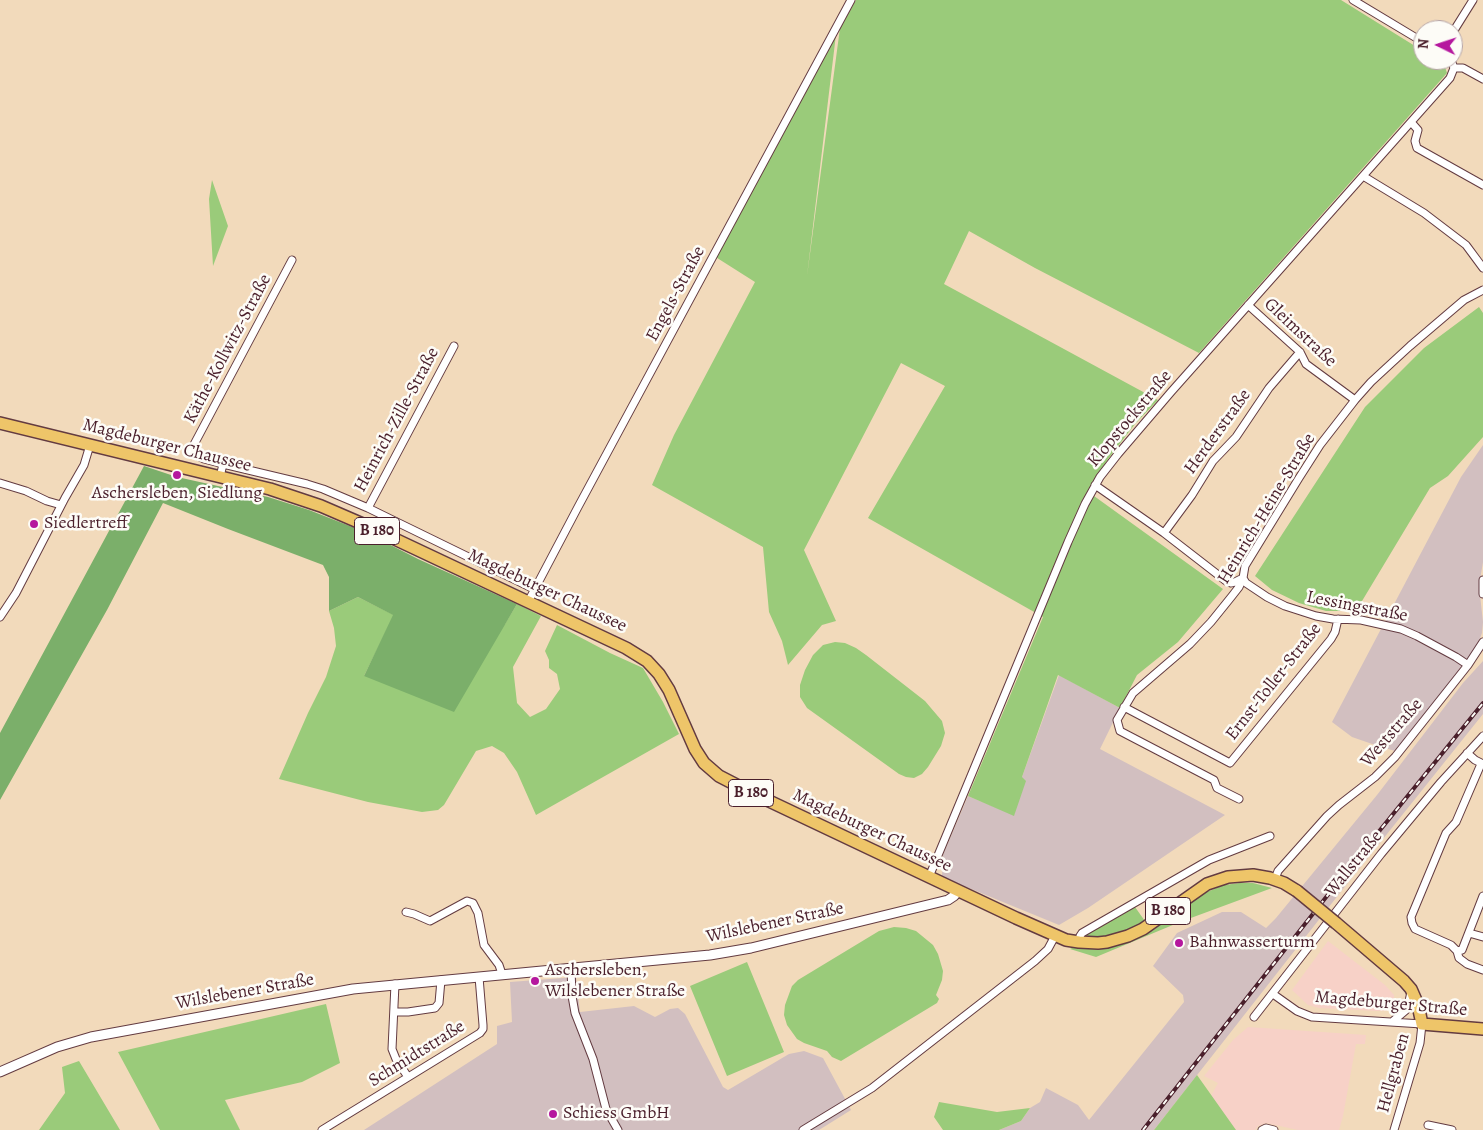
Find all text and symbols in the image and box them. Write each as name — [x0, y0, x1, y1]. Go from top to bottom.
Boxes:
north arrow — [1413, 20, 1463, 70]
text: N — [1414, 38, 1433, 50]
street label: Engels-Straße — [642, 243, 710, 345]
street label: Käthe-Kollwitz-Straße — [179, 271, 277, 427]
street label: Gleimstraße — [1259, 294, 1341, 372]
street label: Heinrich-Zille-Straße — [350, 344, 444, 496]
street label: Klopstockstraße — [1083, 366, 1177, 472]
street label: Herderstraße — [1180, 385, 1256, 479]
street label: Magdeburger Chaussee — [80, 415, 254, 477]
street label: Heinrich-Heine-Straße — [1213, 430, 1321, 588]
marker: Aschersleben, Siedlung — [171, 469, 183, 481]
place label: Aschersleben, Siedlung — [92, 483, 262, 505]
place label: Siedlertreff — [44, 513, 128, 535]
marker: Siedlertreff — [28, 518, 40, 530]
road number: B 180 — [354, 518, 400, 544]
street label: Magdeburger Chaussee — [464, 545, 630, 637]
street label: Lessingstraße — [1305, 587, 1409, 627]
street label: Ernst-Toller-Straße — [1222, 619, 1326, 745]
street label: Weststraße — [1356, 694, 1428, 772]
road number: B 180 — [728, 780, 774, 806]
street label: Magdeburger Chaussee — [789, 785, 955, 877]
street label: Wallstraße — [1321, 826, 1387, 902]
street label: Wilslebener Straße — [704, 898, 846, 948]
road number: B 180 — [1146, 898, 1190, 924]
place label: Bahnwasserturm — [1189, 932, 1315, 954]
marker: Bahnwasserturm — [1173, 937, 1185, 949]
place label: Aschersleben, Wilslebener Straße — [545, 960, 685, 1002]
street label: Wilslebener Straße — [174, 969, 316, 1015]
marker: Aschersleben, Wilslebener Straße — [529, 975, 541, 987]
street label: Magdeburger Straße — [1314, 987, 1468, 1021]
street label: Schmidtstraße — [365, 1016, 469, 1092]
street label: Hellgraben — [1373, 1031, 1415, 1115]
place label: Schiess GmbH — [563, 1103, 670, 1125]
marker: Schiess GmbH — [547, 1108, 559, 1120]

